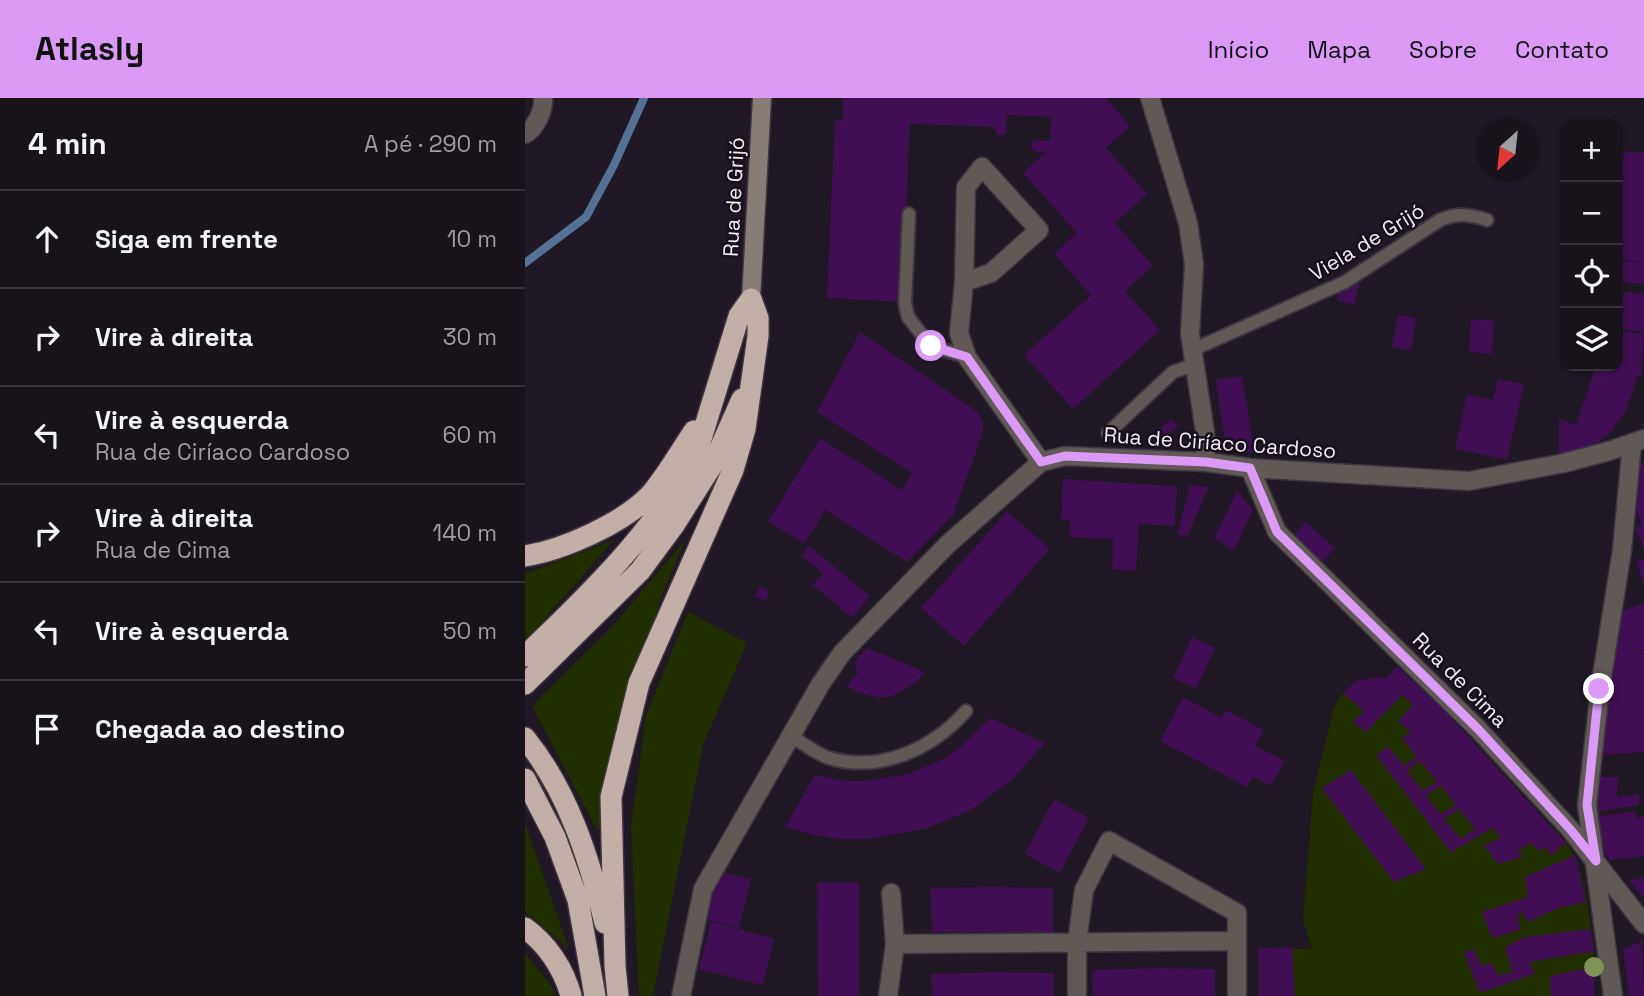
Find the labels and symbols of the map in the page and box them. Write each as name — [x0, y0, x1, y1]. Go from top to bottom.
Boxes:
north arrow — [1476, 119, 1539, 182]
street label: Rua de Grijó — [717, 136, 750, 258]
street label: Viela de Grijó — [1304, 197, 1429, 287]
route start — [915, 330, 946, 361]
street label: Rua de Ciríaco Cardoso — [1103, 421, 1337, 464]
street label: Rua de Cima — [1407, 626, 1514, 733]
route end — [1583, 673, 1614, 704]

